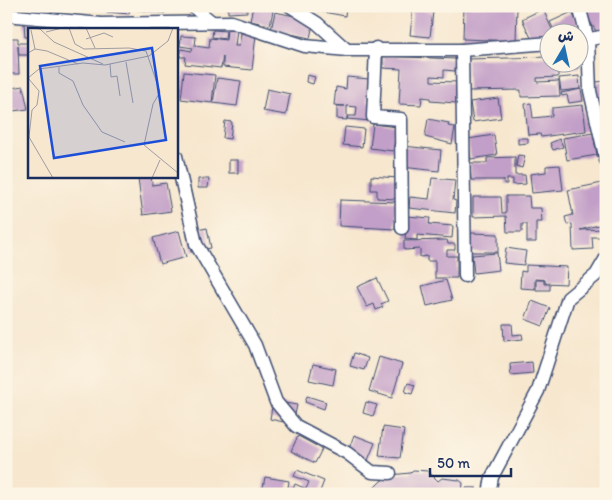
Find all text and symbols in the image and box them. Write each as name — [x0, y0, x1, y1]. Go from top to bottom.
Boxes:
north arrow — [540, 22, 590, 72]
text: ش — [557, 26, 575, 45]
inset map — [28, 28, 178, 178]
scale bar — [430, 445, 511, 477]
text: 50 m — [437, 454, 470, 472]

